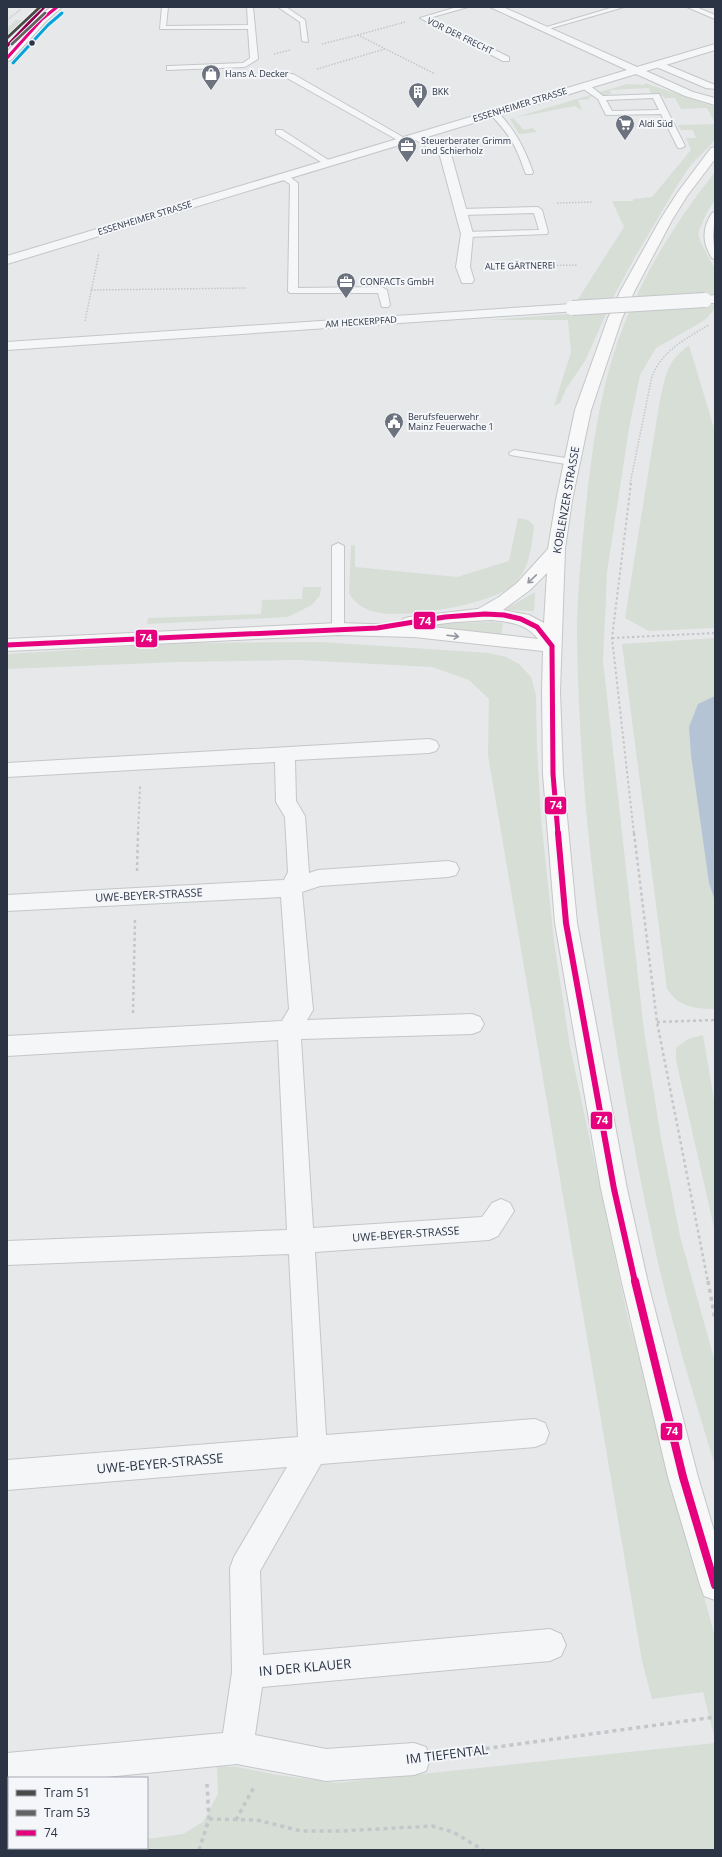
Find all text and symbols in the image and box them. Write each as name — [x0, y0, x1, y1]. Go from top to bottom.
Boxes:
street label: VOR DER FRECHT — [425, 14, 496, 57]
unlabelled marker — [27, 38, 37, 48]
shop icon: Hans A. Decker — [200, 63, 222, 91]
place label: Hans A. Decker — [225, 67, 289, 80]
building icon: BKK — [407, 81, 429, 109]
street label: ESSENHEIMER STRASSE — [471, 84, 569, 125]
place label: BKK — [432, 85, 449, 98]
supermarket icon: Aldi Süd — [614, 113, 636, 141]
place label: Aldi Süd — [639, 117, 673, 130]
place label: Steuerberater Grimm und Schierholz — [421, 134, 511, 157]
office icon: Steuerberater Grimm und Schierholz — [396, 135, 418, 163]
street label: ESSENHEIMER STRASSE — [96, 197, 194, 238]
street label: ALTE GÄRTNEREI — [485, 258, 555, 273]
office icon: CONFACTs GmbH — [335, 271, 357, 299]
place label: CONFACTs GmbH — [360, 275, 434, 288]
street label: AM HECKERPFAD — [325, 313, 397, 330]
place label: Berufsfeuerwehr Mainz Feuerwache 1 — [408, 410, 494, 433]
public building icon: Berufsfeuerwehr Mainz Feuerwache 1 — [383, 411, 405, 439]
street label: KOBLENZER STRASSE — [549, 445, 582, 555]
one-way arrow — [527, 575, 537, 584]
line badge: 74 — [413, 611, 436, 630]
text: 74 — [419, 613, 432, 628]
line badge: 74 — [135, 629, 158, 648]
text: 74 — [140, 630, 153, 645]
one-way arrow — [446, 632, 459, 640]
line badge: 74 — [544, 796, 567, 815]
text: 74 — [550, 797, 563, 812]
street label: UWE-BEYER-STRASSE — [95, 884, 203, 905]
line badge: 74 — [590, 1111, 613, 1130]
text: 74 — [596, 1112, 609, 1127]
street label: UWE-BEYER-STRASSE — [352, 1222, 460, 1245]
line badge: 74 — [660, 1422, 683, 1441]
text: 74 — [666, 1423, 679, 1438]
street label: UWE-BEYER-STRASSE — [96, 1448, 224, 1478]
street label: IN DER KLAUER — [258, 1654, 352, 1680]
street label: IM TIEFENTAL — [405, 1740, 489, 1768]
legend — [8, 1777, 148, 1849]
text: Tram 51 — [44, 1784, 90, 1801]
text: Tram 53 — [44, 1804, 90, 1821]
text: 74 — [44, 1824, 58, 1841]

